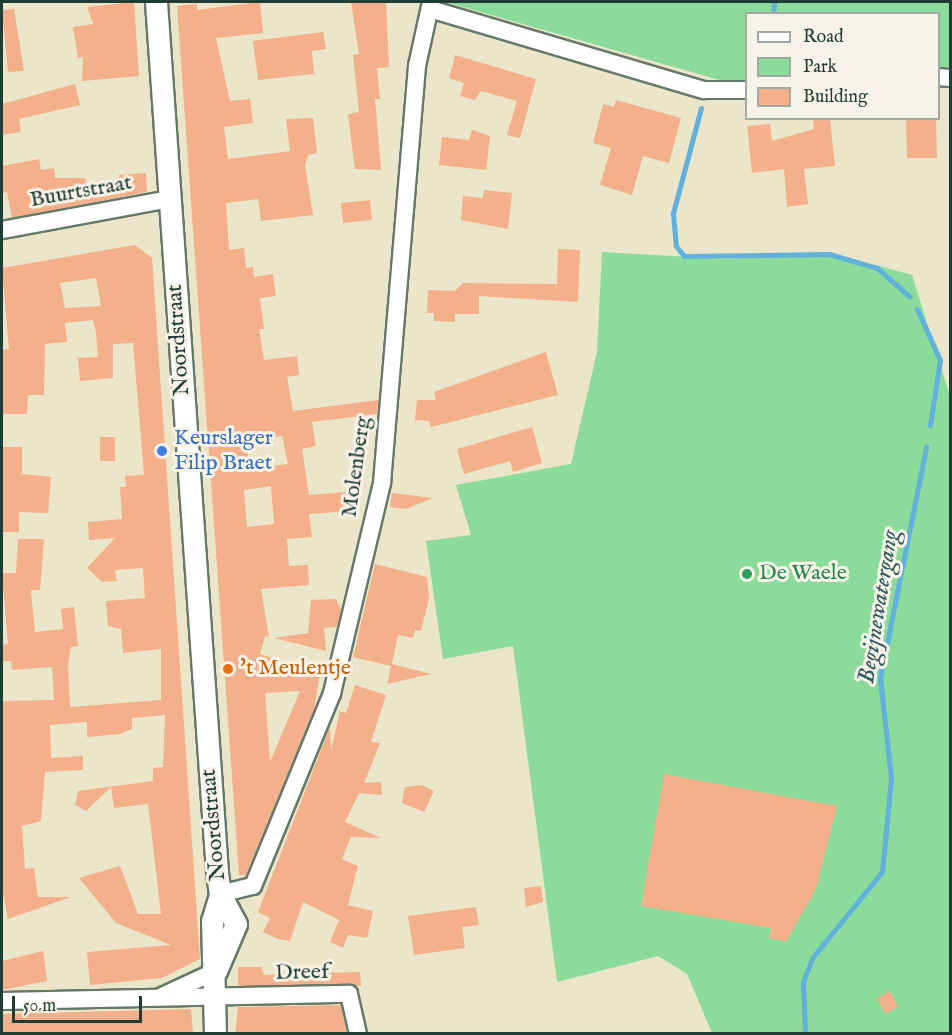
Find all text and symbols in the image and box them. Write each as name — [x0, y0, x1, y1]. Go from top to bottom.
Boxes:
legend — [745, 12, 940, 120]
text: Road — [803, 26, 844, 49]
text: Park — [803, 56, 837, 79]
text: Building — [803, 86, 868, 109]
street label: Buurtstraat — [28, 170, 134, 214]
street label: Noordstraat — [162, 283, 196, 397]
street label: Molenberg — [337, 415, 377, 519]
place label: Keurslager Filip Braet — [174, 425, 273, 476]
marker: Keurslager Filip Braet — [155, 444, 169, 458]
water label: Begijnewatergang — [853, 528, 905, 686]
place label: De Waele — [759, 561, 847, 587]
marker: De Waele — [740, 567, 754, 581]
place label: 't Meulentje — [240, 656, 351, 682]
marker: 't Meulentje — [221, 662, 235, 676]
street label: Noordstraat — [196, 768, 232, 882]
street label: Dreef — [275, 959, 329, 987]
scale bar — [15, 984, 146, 1022]
text: 50 m — [23, 995, 56, 1018]

